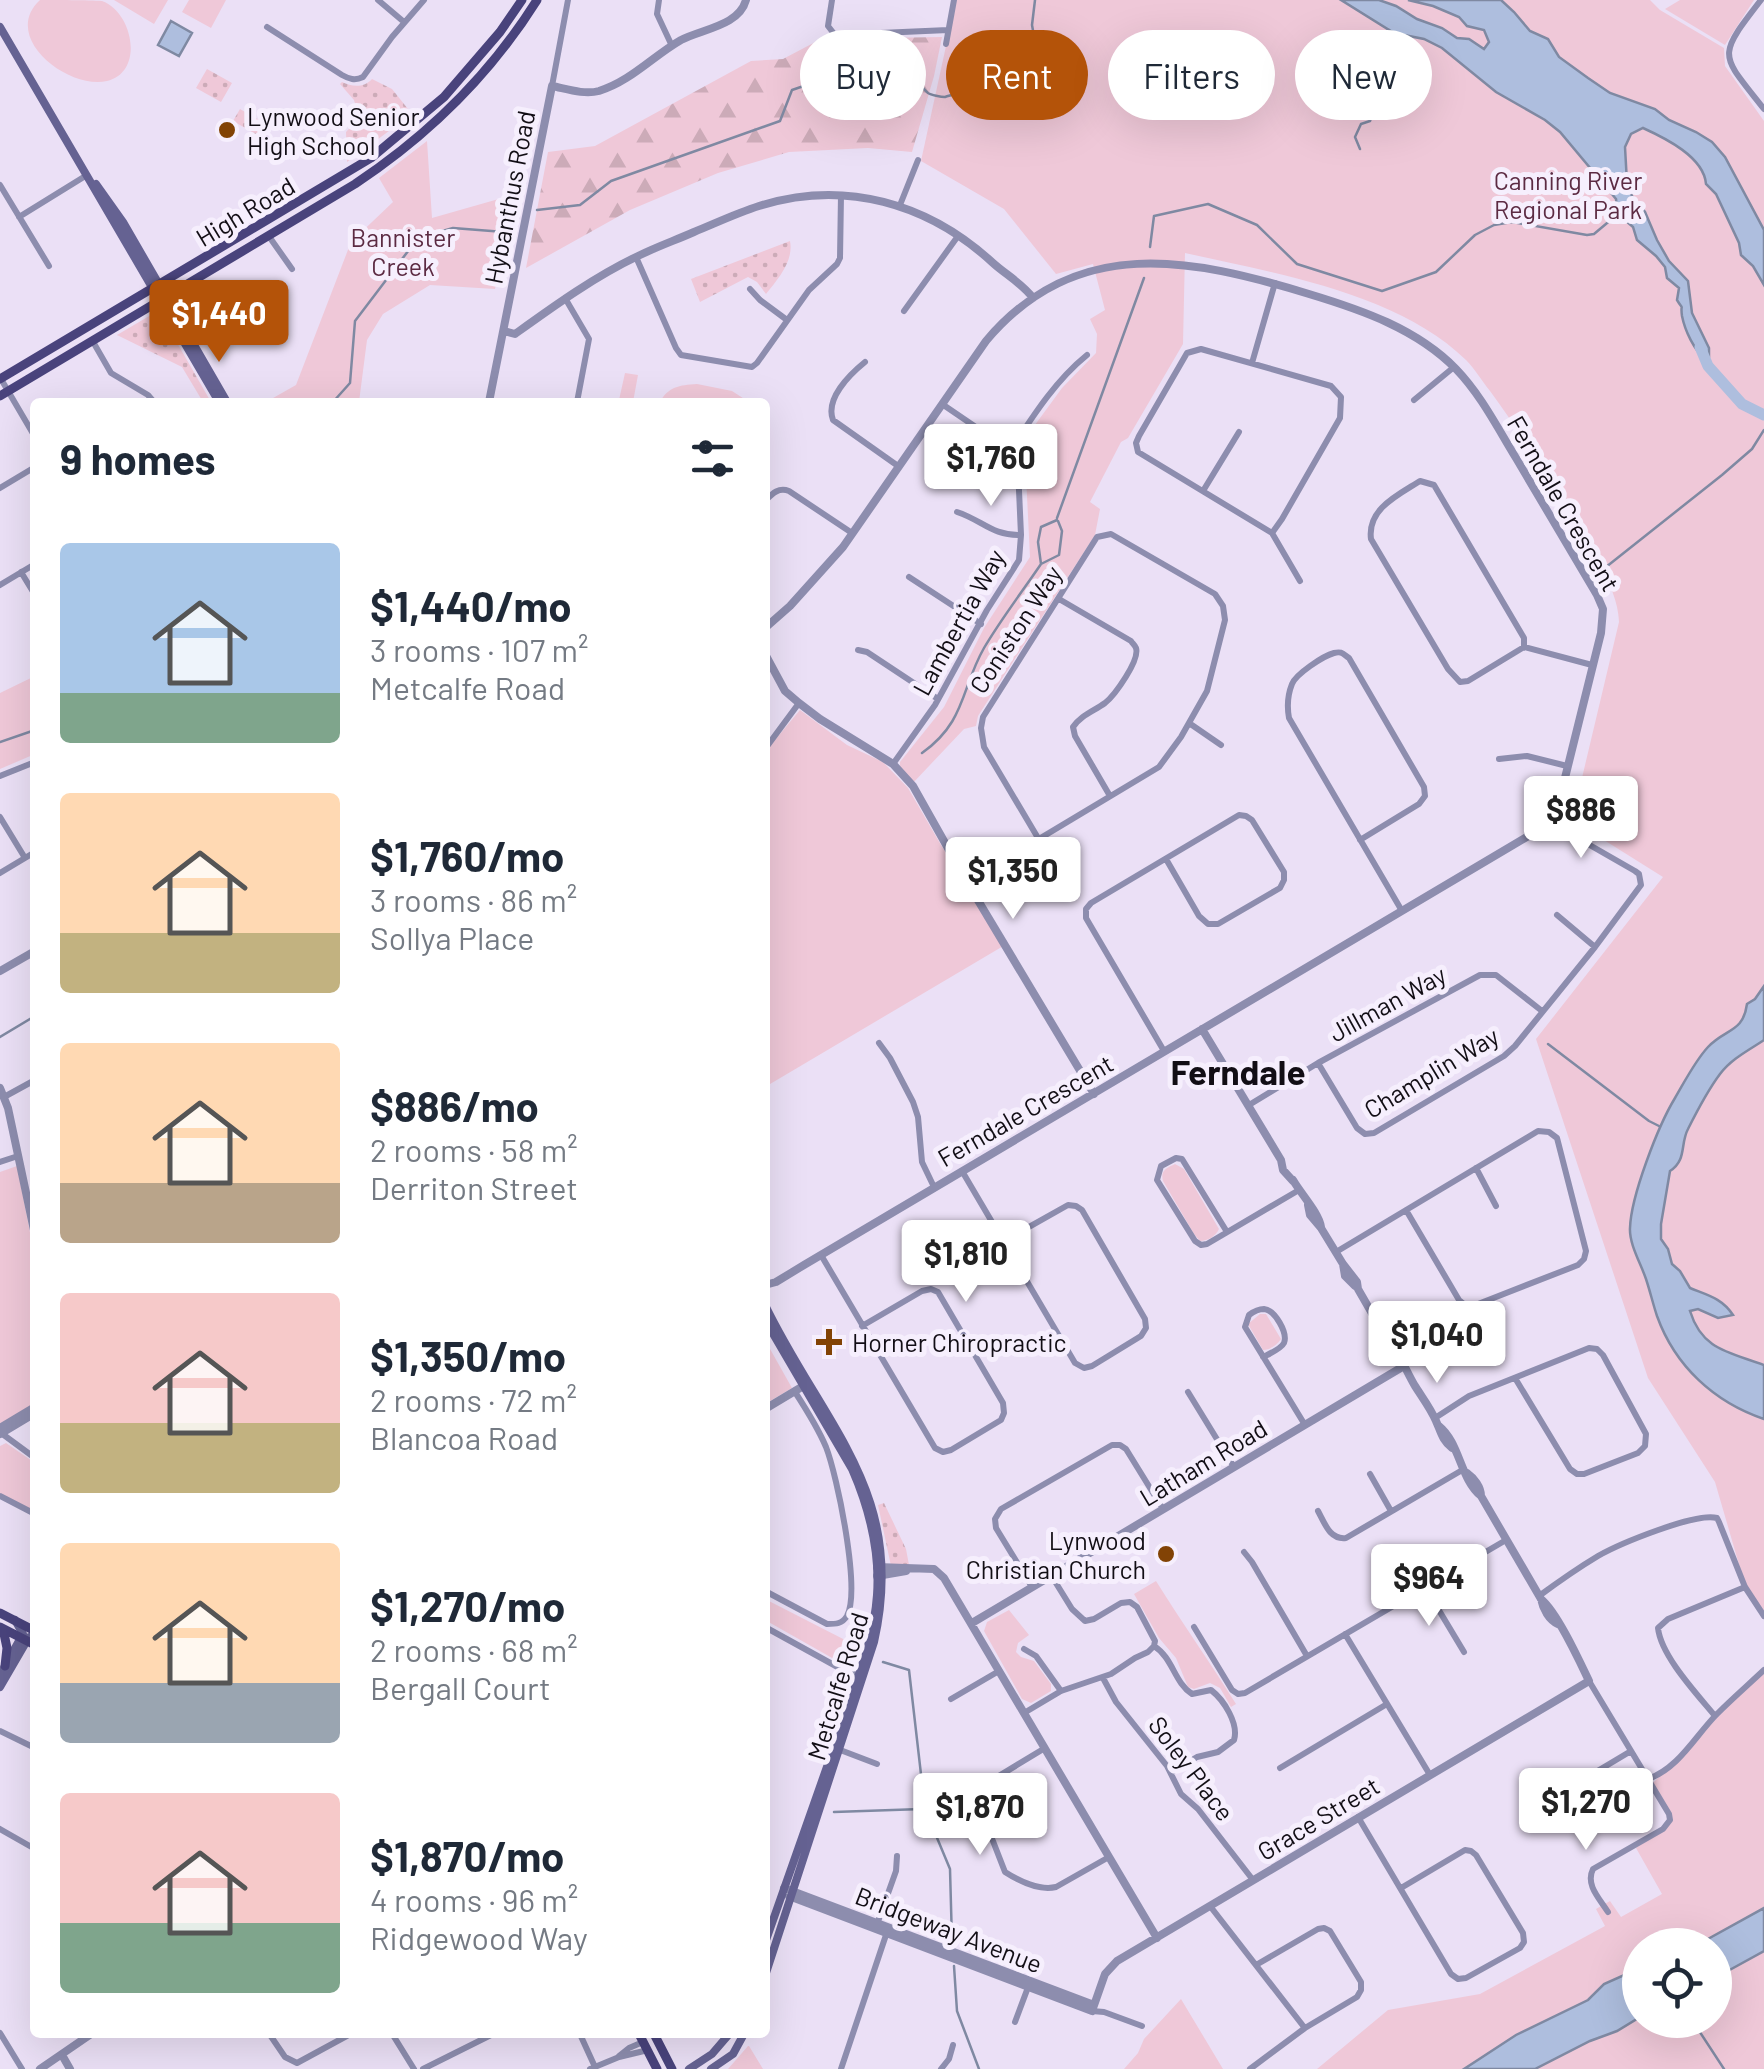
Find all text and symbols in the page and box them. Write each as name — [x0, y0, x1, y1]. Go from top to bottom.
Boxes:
chip: Buy — [800, 30, 926, 120]
chip: Rent — [946, 30, 1088, 120]
chip: Filters — [1108, 30, 1275, 120]
chip: New — [1295, 30, 1432, 120]
place label: Lynwood Senior High School — [247, 101, 420, 160]
street label: Hybanthus Road — [477, 108, 541, 286]
marker: Lynwood Senior High School — [216, 119, 238, 141]
park label: Canning River Regional Park — [1494, 165, 1642, 224]
street label: High Road — [190, 170, 300, 252]
park label: Bannister Creek — [351, 222, 455, 281]
pin: $1,440 — [138, 280, 300, 365]
text: $1,440 — [171, 293, 267, 331]
street label: Ferndale Crescent — [1502, 410, 1626, 596]
pin: $1,760 — [910, 424, 1072, 509]
icon: filters — [685, 431, 740, 486]
text: 9 homes — [60, 433, 216, 483]
text: $1,760 — [946, 437, 1036, 475]
street label: Lambertia Way — [906, 544, 1010, 700]
street label: Coniston Way — [963, 559, 1067, 699]
text: $1,440/mo — [370, 580, 572, 630]
icon: home — [140, 583, 260, 703]
text: 3 rooms · 107 m² — [370, 630, 588, 668]
text: Metcalfe Road — [370, 668, 565, 706]
pin: $886 — [1522, 776, 1640, 861]
text: $886 — [1546, 789, 1616, 827]
text: $1,760/mo — [370, 830, 564, 880]
icon: home — [140, 833, 260, 953]
pin: $1,350 — [932, 837, 1094, 922]
text: $1,350 — [968, 850, 1058, 888]
text: 3 rooms · 86 m² — [370, 880, 577, 918]
text: Sollya Place — [370, 918, 534, 956]
street label: Jillman Way — [1323, 959, 1451, 1047]
street label: Champlin Way — [1358, 1020, 1504, 1124]
street label: Ferndale Crescent — [932, 1048, 1118, 1172]
district label: Ferndale — [1170, 1050, 1306, 1092]
text: $886/mo — [370, 1080, 539, 1130]
icon: home — [140, 1083, 260, 1203]
text: 2 rooms · 58 m² — [370, 1130, 578, 1168]
text: Derriton Street — [370, 1168, 578, 1206]
pin: $1,810 — [885, 1220, 1047, 1305]
text: $1,810 — [924, 1233, 1008, 1271]
pin: $1,040 — [1356, 1301, 1518, 1386]
text: $1,040 — [1390, 1314, 1484, 1352]
place label: Horner Chiropractic — [852, 1327, 1067, 1357]
marker: Horner Chiropractic — [816, 1329, 842, 1355]
text: $1,350/mo — [370, 1330, 566, 1380]
icon: home — [140, 1333, 260, 1453]
text: 2 rooms · 72 m² — [370, 1380, 577, 1418]
street label: Latham Road — [1134, 1412, 1272, 1512]
text: Blancoa Road — [370, 1418, 558, 1456]
place label: Lynwood Christian Church — [966, 1525, 1146, 1584]
marker: Lynwood Christian Church — [1155, 1543, 1177, 1565]
pin: $964 — [1370, 1544, 1488, 1629]
text: $964 — [1393, 1557, 1465, 1595]
text: $1,270/mo — [370, 1580, 565, 1630]
icon: home — [140, 1583, 260, 1703]
street label: Metcalfe Road — [800, 1609, 874, 1763]
text: 2 rooms · 68 m² — [370, 1630, 578, 1668]
text: Bergall Court — [370, 1668, 551, 1706]
street label: Soley Place — [1143, 1710, 1241, 1826]
pin: $1,270 — [1505, 1768, 1667, 1853]
street label: Grace Street — [1252, 1770, 1384, 1866]
pin: $1,870 — [899, 1773, 1061, 1858]
text: $1,270 — [1541, 1781, 1631, 1819]
text: $1,870 — [935, 1786, 1025, 1824]
text: $1,870/mo — [370, 1830, 565, 1880]
icon: home — [140, 1833, 260, 1953]
text: 4 rooms · 96 m² — [370, 1880, 578, 1918]
street label: Bridgeway Avenue — [851, 1880, 1047, 1978]
text: Ridgewood Way — [370, 1918, 588, 1956]
map controls — [1622, 1928, 1732, 2038]
button: locate — [1622, 1928, 1732, 2038]

